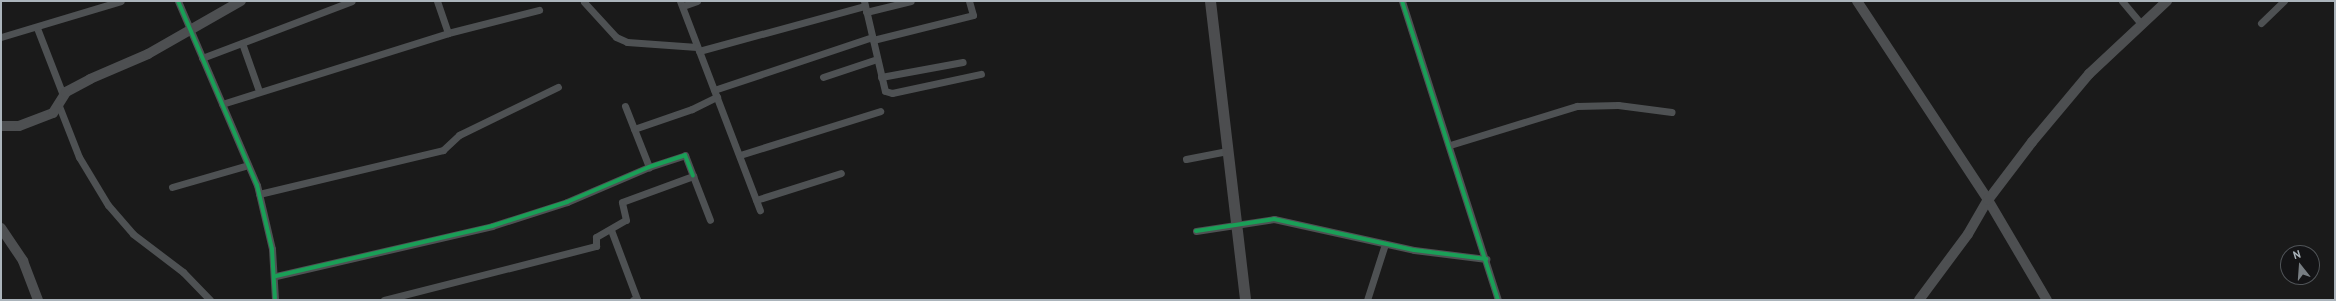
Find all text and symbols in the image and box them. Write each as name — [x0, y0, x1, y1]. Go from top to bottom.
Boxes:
north arrow — [2280, 245, 2320, 285]
text: N — [2291, 247, 2302, 262]

